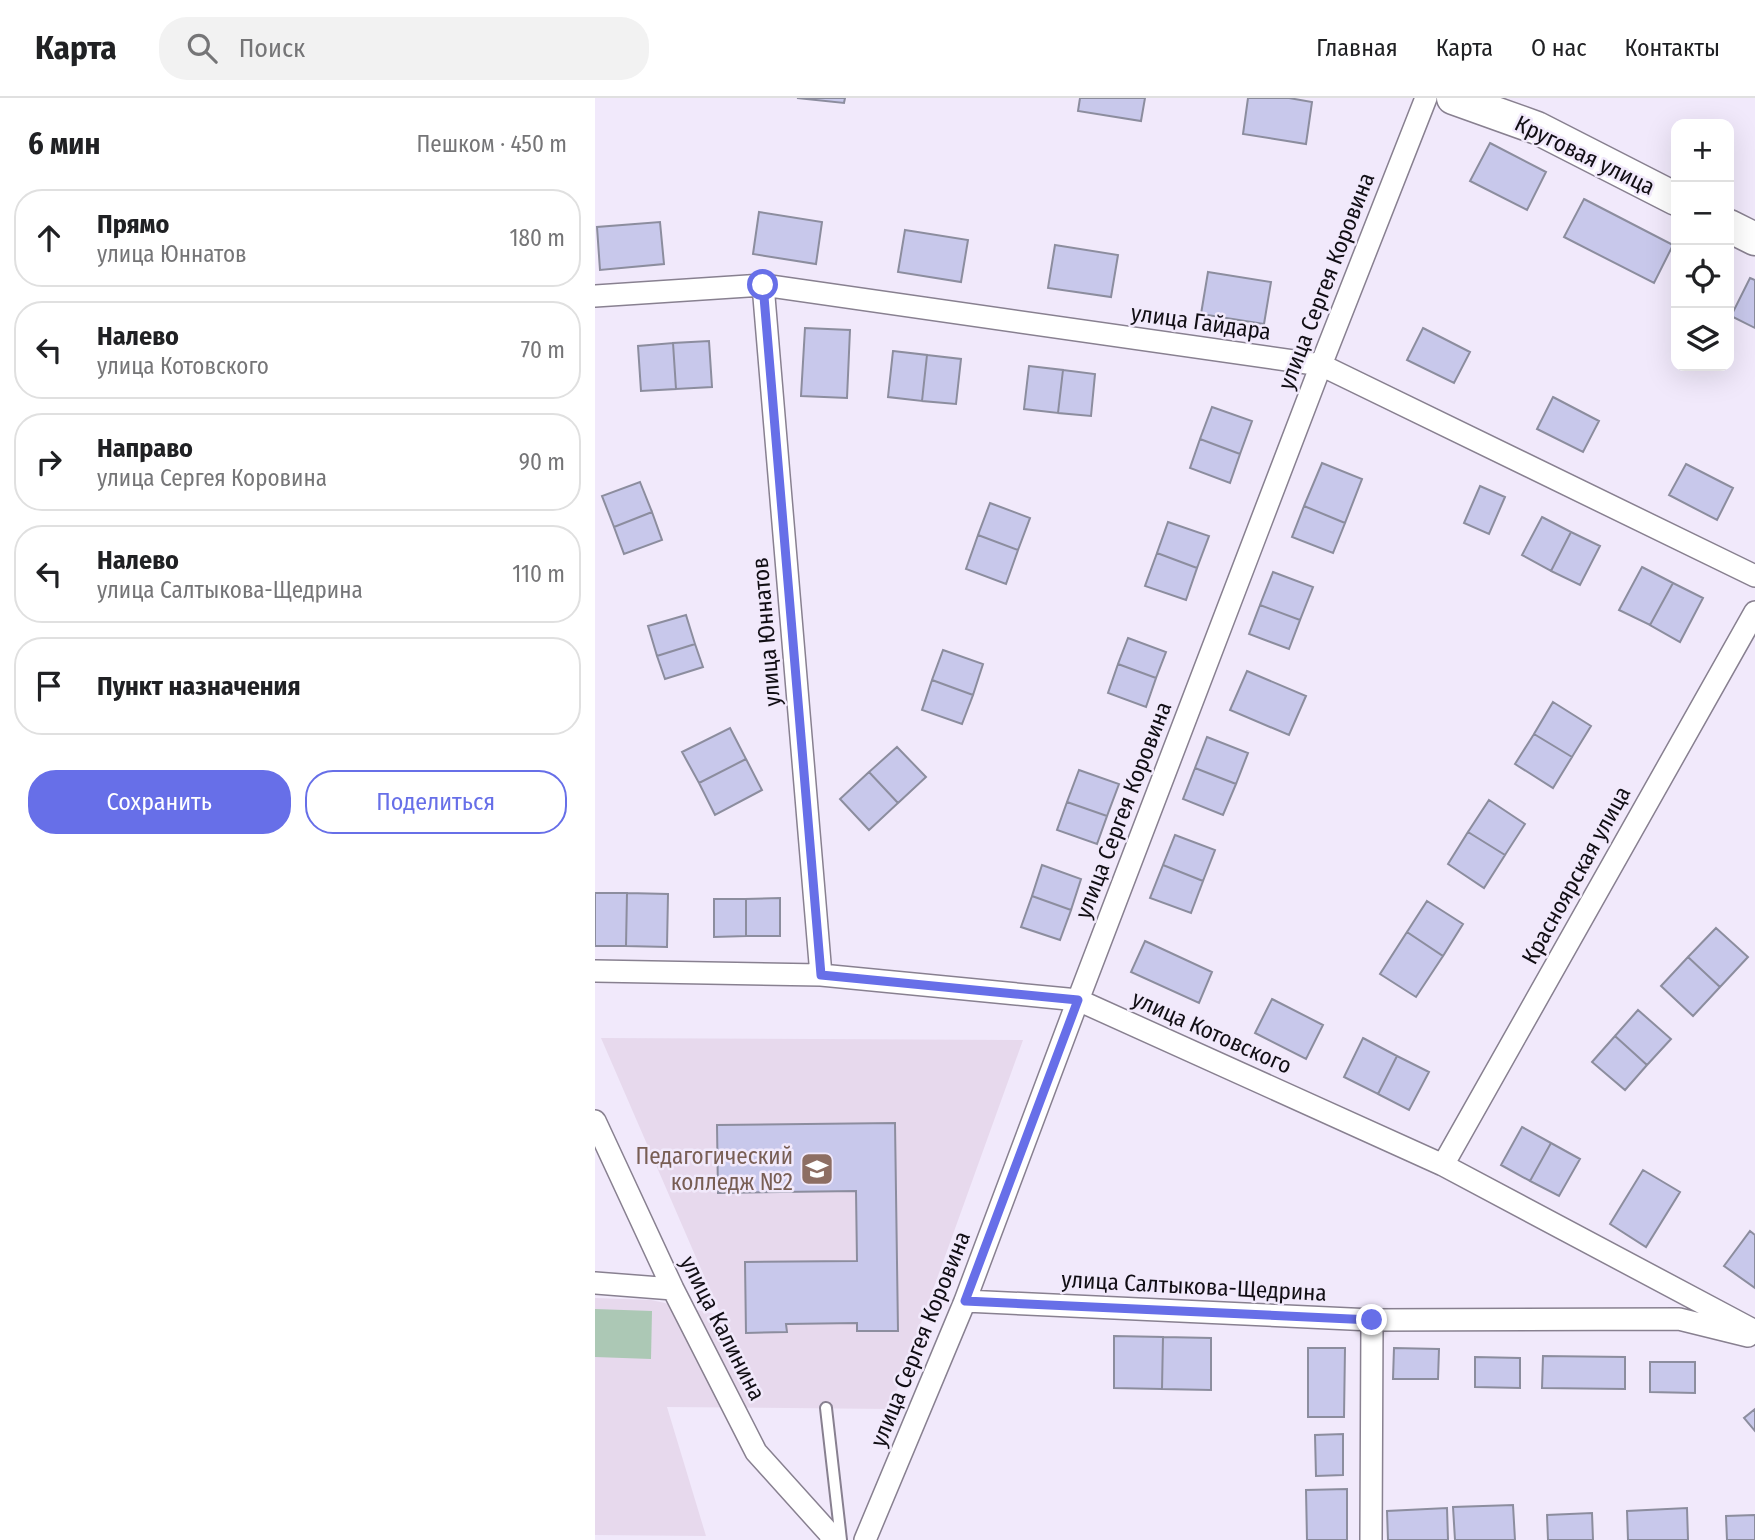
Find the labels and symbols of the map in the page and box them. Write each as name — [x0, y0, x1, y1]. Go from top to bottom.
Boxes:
street label: Круговая улица — [1510, 109, 1660, 201]
street label: улица Сергея Коровина — [1272, 169, 1380, 393]
route start — [747, 269, 778, 300]
street label: улица Гайдара — [1129, 298, 1273, 346]
street label: улица Юннатов — [746, 556, 786, 708]
street label: улица Сергея Коровина — [1069, 698, 1177, 922]
street label: Красноярская улица — [1515, 781, 1637, 969]
street label: улица Котовского — [1128, 984, 1296, 1080]
place label: Педагогический колледж №2 — [635, 1142, 793, 1196]
school or university icon: Педагогический колледж №2 — [798, 1150, 836, 1188]
street label: улица Сергея Коровина — [864, 1227, 976, 1451]
street label: улица Калинина — [674, 1251, 772, 1405]
street label: улица Салтыкова-Щедрина — [1061, 1265, 1327, 1307]
route end — [1356, 1304, 1387, 1335]

